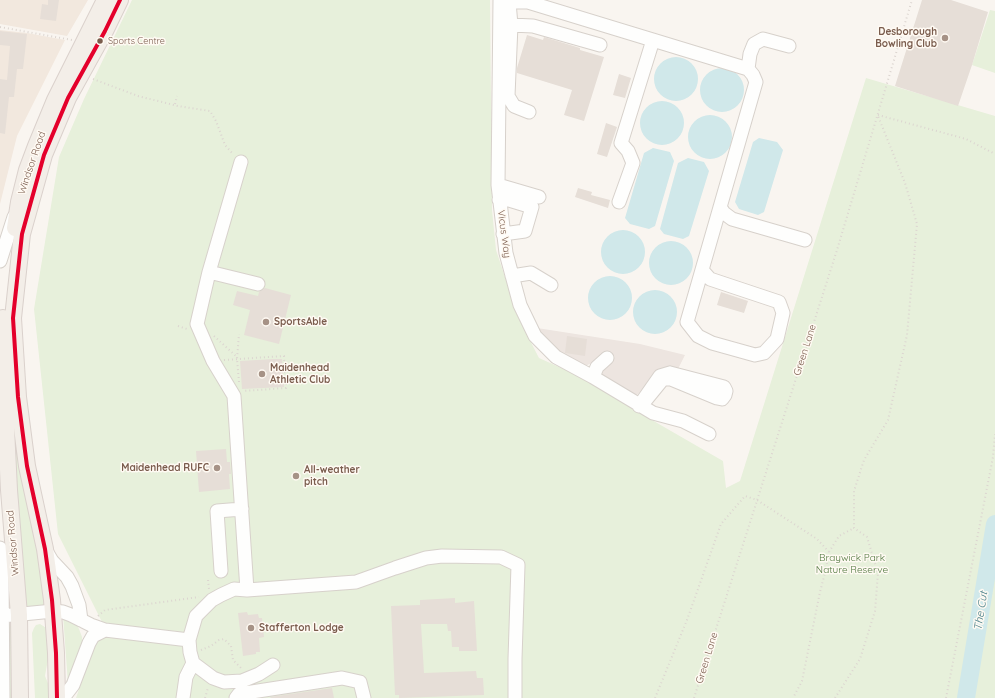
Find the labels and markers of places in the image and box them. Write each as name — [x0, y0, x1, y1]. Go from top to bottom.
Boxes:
place label: Desborough Bowling Club — [875, 26, 937, 50]
marker: Desborough Bowling Club — [940, 33, 950, 43]
marker: Sports Centre — [95, 36, 105, 46]
place label: Sports Centre — [108, 36, 165, 46]
place label: SportsAble — [274, 316, 327, 328]
marker: SportsAble — [261, 317, 271, 327]
place label: Maidenhead Athletic Club — [270, 362, 330, 386]
marker: Maidenhead Athletic Club — [257, 369, 267, 379]
place label: Maidenhead RUFC — [121, 462, 209, 474]
marker: Maidenhead RUFC — [212, 463, 222, 473]
place label: All-weather pitch — [304, 464, 360, 488]
marker: All-weather pitch — [291, 471, 301, 481]
place label: Stafferton Lodge — [259, 622, 344, 634]
marker: Stafferton Lodge — [246, 623, 256, 633]

